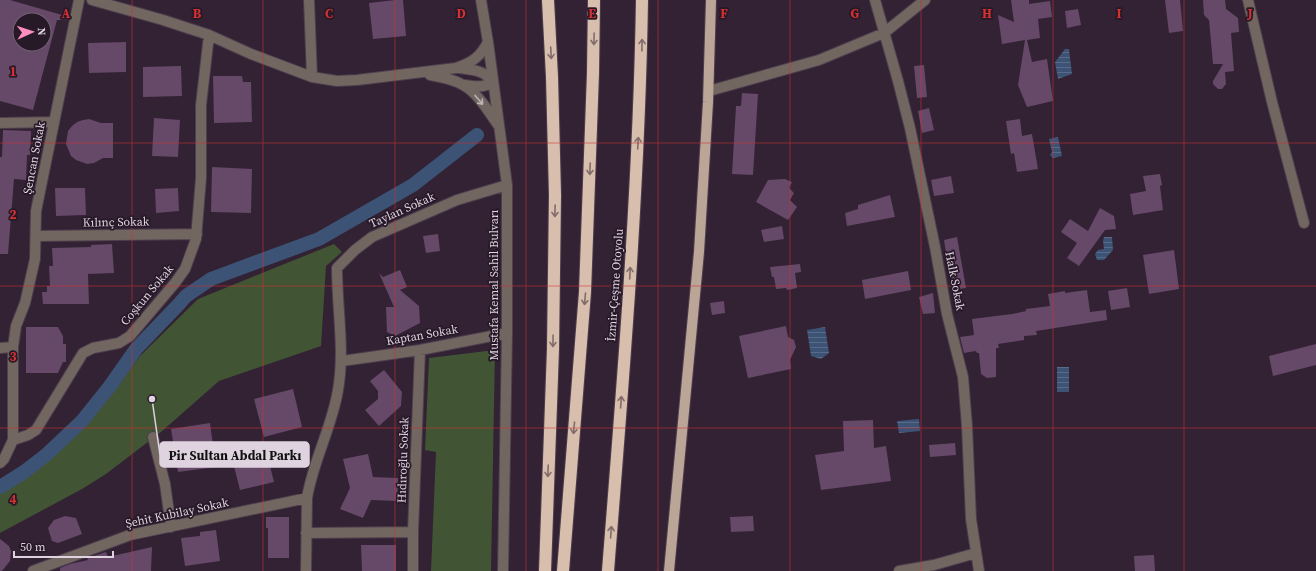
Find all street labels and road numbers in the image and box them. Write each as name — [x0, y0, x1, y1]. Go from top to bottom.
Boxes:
street label: Şencan Sokak — [19, 120, 49, 196]
street label: Taylan Sokak — [367, 188, 438, 232]
street label: Mustafa Kemal Sahil Bulvarı — [486, 209, 502, 360]
street label: Kılınç Sokak — [83, 213, 150, 231]
street label: İzmir-Çeşme Otoyolu — [603, 228, 627, 342]
street label: Halk Sokak — [941, 250, 969, 312]
street label: Coşkun Sokak — [117, 261, 177, 329]
street label: Kaptan Sokak — [385, 321, 460, 349]
street label: Hıdıroğlu Sokak — [394, 416, 413, 503]
street label: Şehit Kubilay Sokak — [124, 494, 230, 532]

